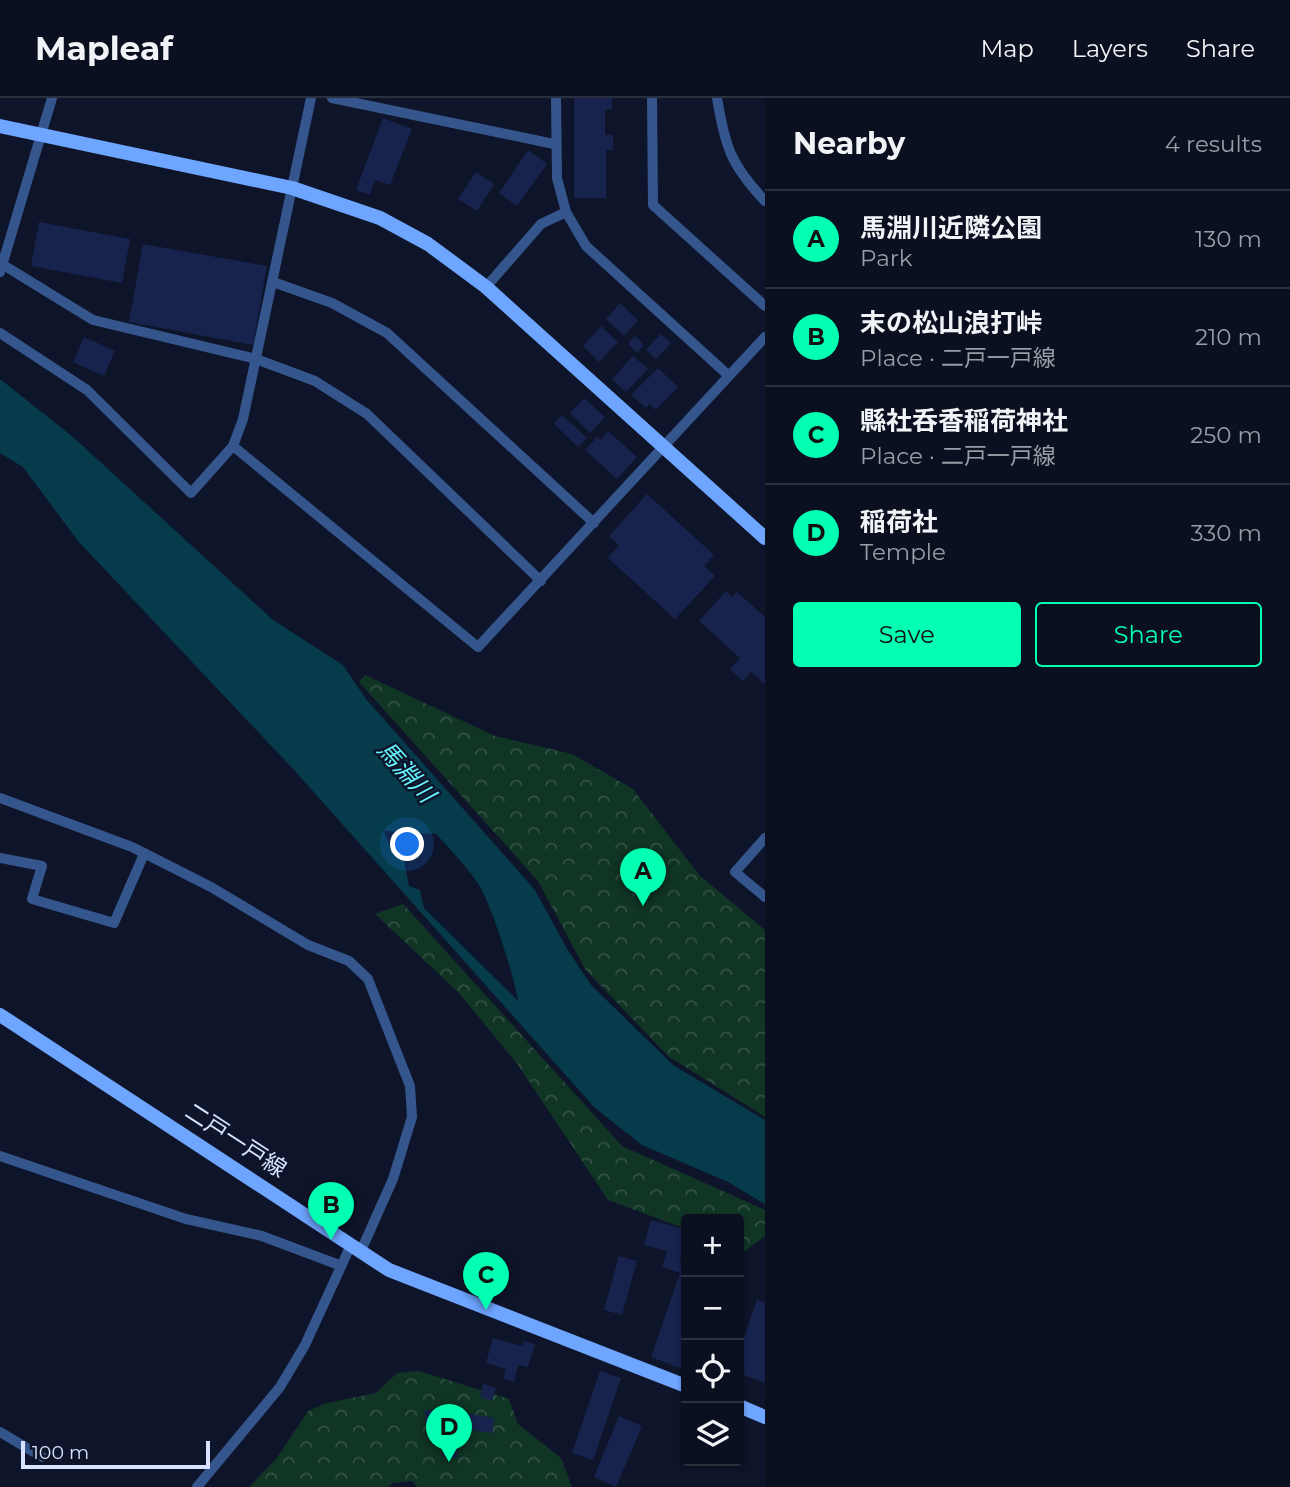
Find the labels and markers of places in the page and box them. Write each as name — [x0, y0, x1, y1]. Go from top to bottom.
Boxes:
pin: A — [620, 848, 666, 906]
pin: B — [308, 1182, 354, 1240]
pin: C — [463, 1252, 509, 1310]
pin: D — [426, 1404, 472, 1462]

